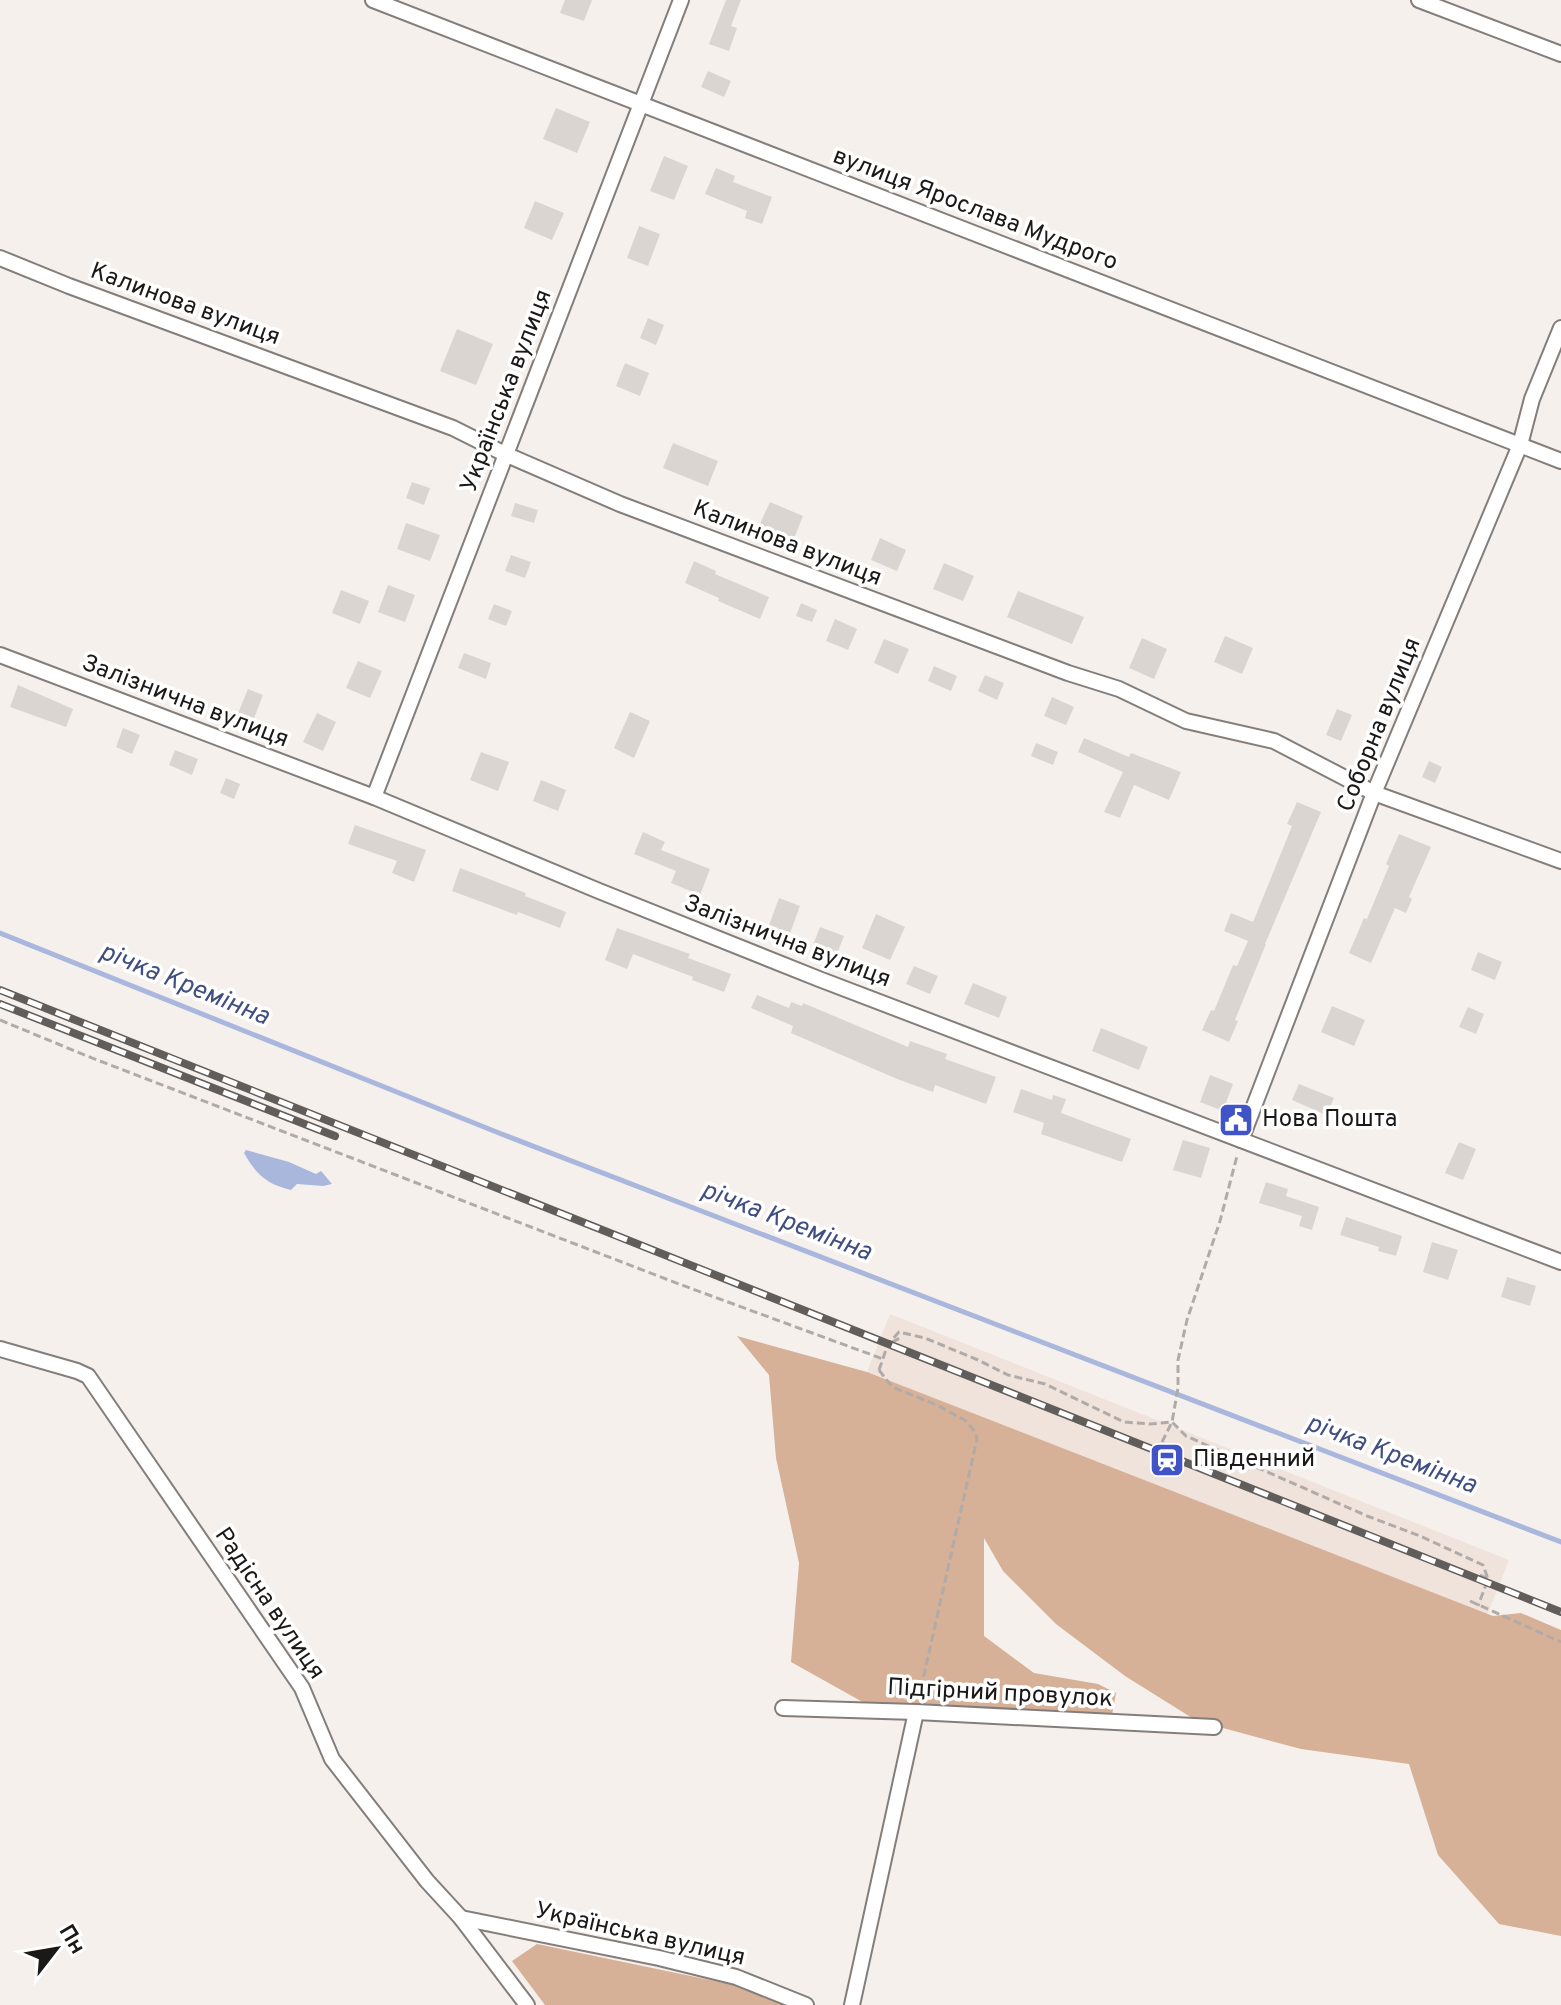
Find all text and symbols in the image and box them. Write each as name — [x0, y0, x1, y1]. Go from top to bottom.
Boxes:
street label: вулиця Ярослава Мудрого — [828, 142, 1122, 278]
street label: Калинова вулиця — [86, 257, 284, 353]
street label: Українська вулиця — [455, 285, 559, 497]
street label: Калинова вулиця — [688, 494, 886, 594]
street label: Соборна вулиця — [1331, 633, 1429, 817]
street label: Залізнична вулиця — [77, 649, 293, 755]
street label: Залізнична вулиця — [679, 889, 895, 995]
water label: річка Кремінна — [94, 936, 274, 1034]
public building icon: Нова Пошта — [1217, 1101, 1255, 1139]
place label: Нова Пошта — [1262, 1105, 1397, 1135]
water label: річка Кремінна — [696, 1174, 877, 1270]
water label: річка Кремінна — [1301, 1407, 1482, 1503]
station icon: Південний — [1148, 1441, 1186, 1479]
place label: Південний — [1193, 1445, 1315, 1475]
street label: Радісна вулиця — [207, 1522, 331, 1686]
street label: Підгірний провулок — [886, 1673, 1114, 1715]
street label: Українська вулиця — [532, 1896, 748, 1974]
north arrow — [16, 1909, 96, 1989]
text: Пн — [52, 1920, 90, 1960]

